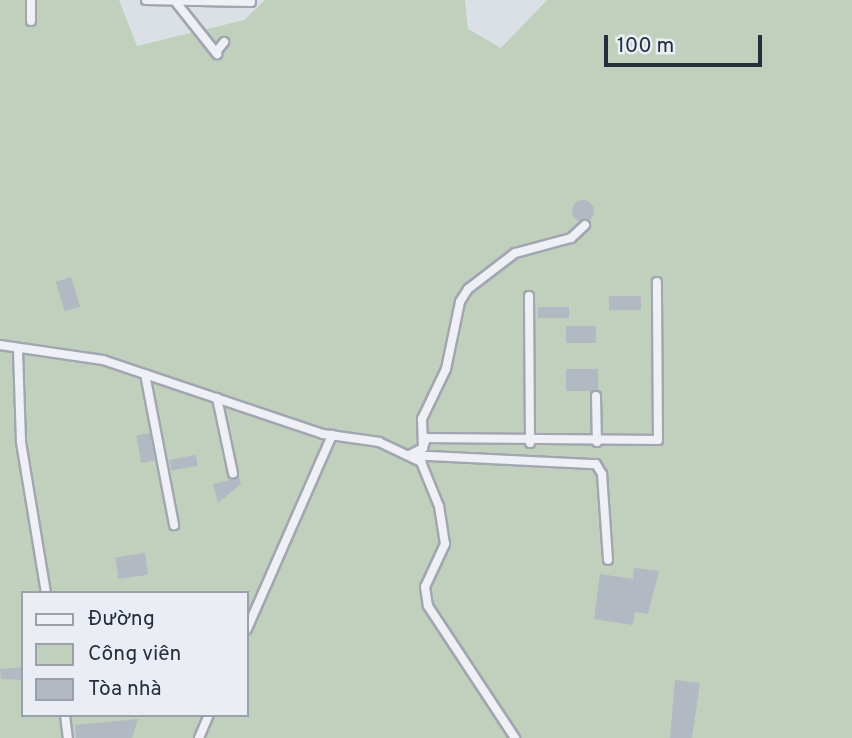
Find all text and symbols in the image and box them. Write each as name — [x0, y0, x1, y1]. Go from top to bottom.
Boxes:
scale bar — [607, 21, 764, 65]
text: 100 m — [617, 33, 674, 60]
legend — [21, 591, 248, 717]
text: Đường — [88, 606, 155, 633]
text: Công viên — [88, 641, 181, 668]
text: Tòa nhà — [88, 676, 162, 703]

